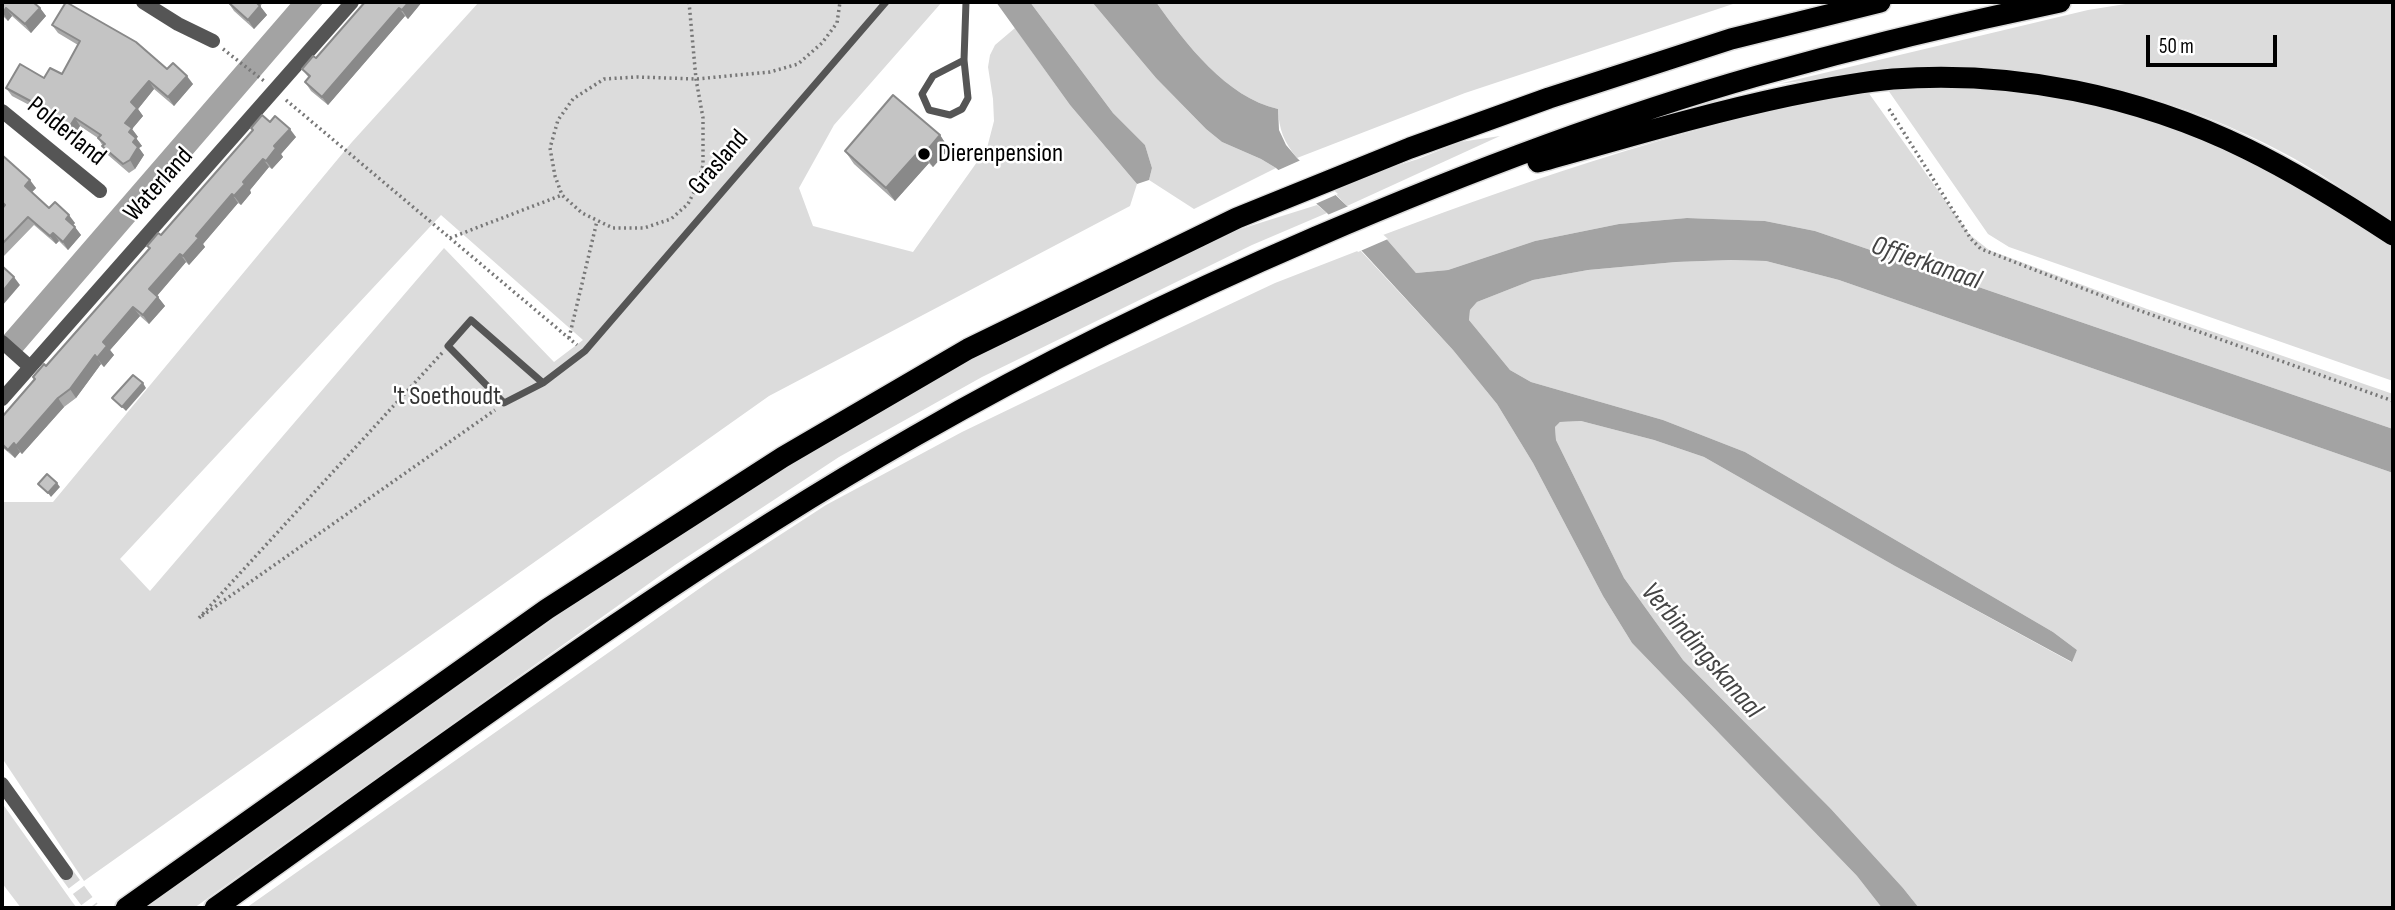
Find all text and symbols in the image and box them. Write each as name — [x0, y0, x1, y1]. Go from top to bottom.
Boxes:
scale bar — [2150, 21, 2281, 65]
text: 50 m — [2159, 34, 2194, 59]
street label: Polderland — [20, 91, 112, 173]
street label: Grasland — [682, 124, 756, 202]
place label: Dierenpension — [938, 138, 1063, 170]
street label: Waterland — [118, 142, 200, 228]
marker: Dierenpension — [916, 146, 932, 162]
water label: Offierkanaal — [1867, 230, 1985, 298]
park label: 't Soethoudt — [393, 381, 501, 413]
water label: Verbindingskanaal — [1633, 576, 1769, 726]

